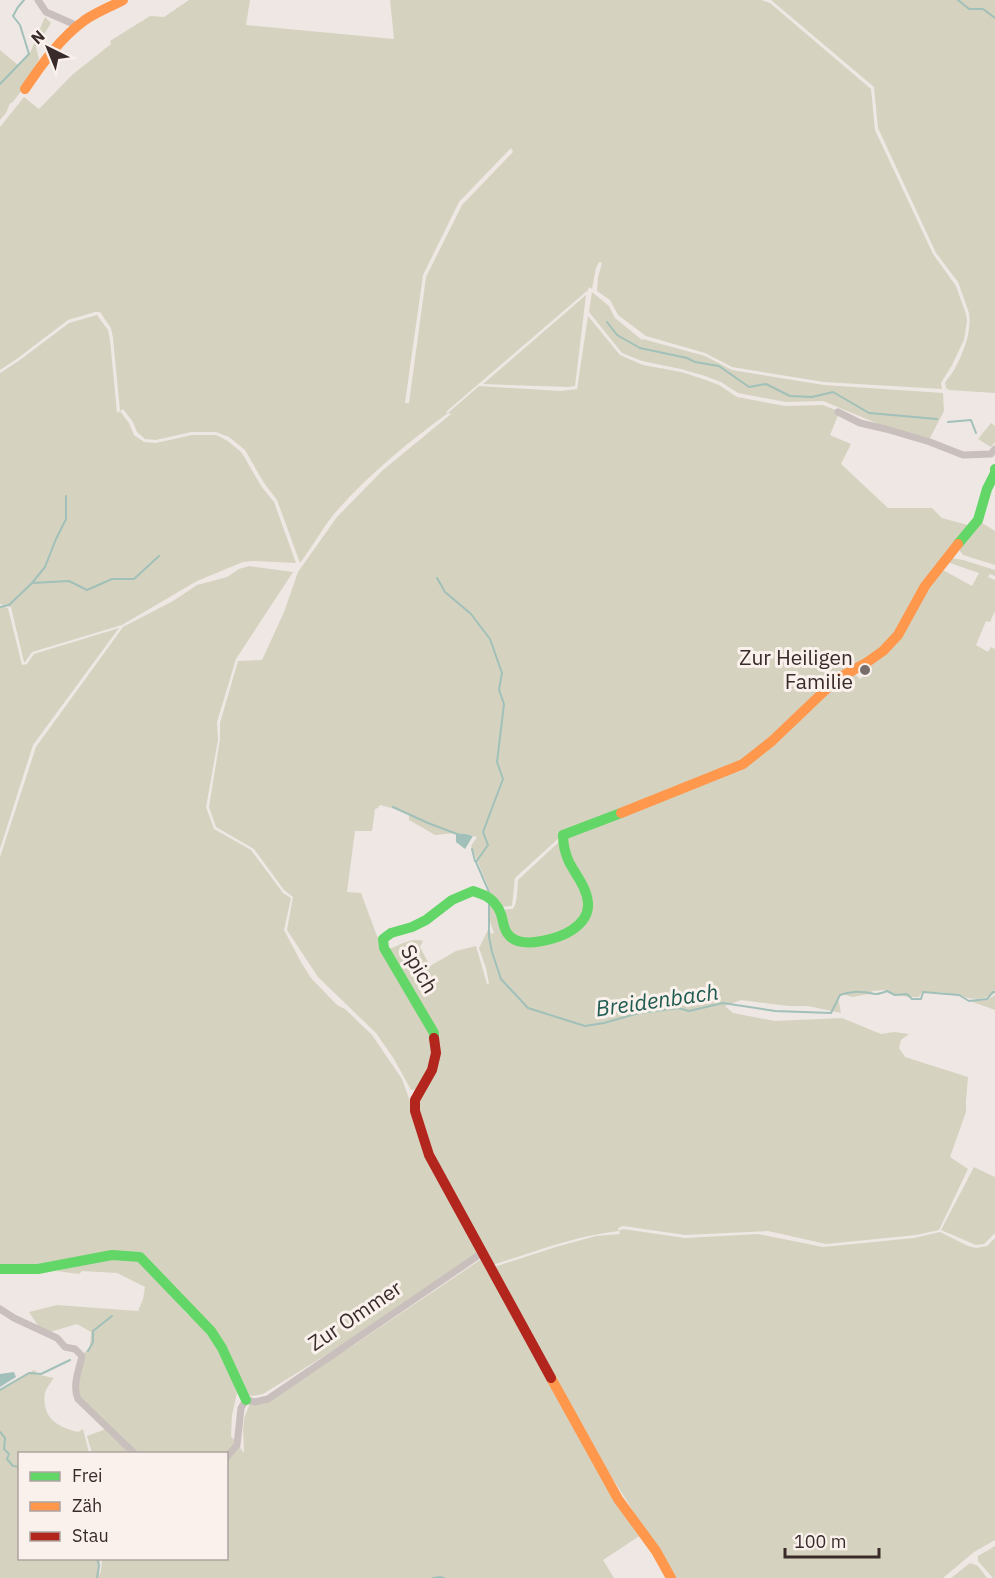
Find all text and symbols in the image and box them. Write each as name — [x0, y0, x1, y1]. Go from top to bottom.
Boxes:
north arrow — [18, 18, 78, 78]
text: N — [27, 26, 49, 48]
place label: Zur Heiligen Familie — [739, 643, 853, 695]
marker: Zur Heiligen Familie — [858, 663, 872, 677]
street label: Spich — [395, 939, 445, 998]
water label: Breidenbach — [594, 977, 720, 1022]
street label: Zur Ommer — [302, 1273, 407, 1357]
legend — [18, 1452, 228, 1560]
text: Frei — [72, 1464, 103, 1487]
text: Zäh — [72, 1494, 102, 1517]
scale bar — [785, 1521, 880, 1559]
text: Stau — [72, 1524, 109, 1547]
text: 100 m — [794, 1530, 846, 1553]

